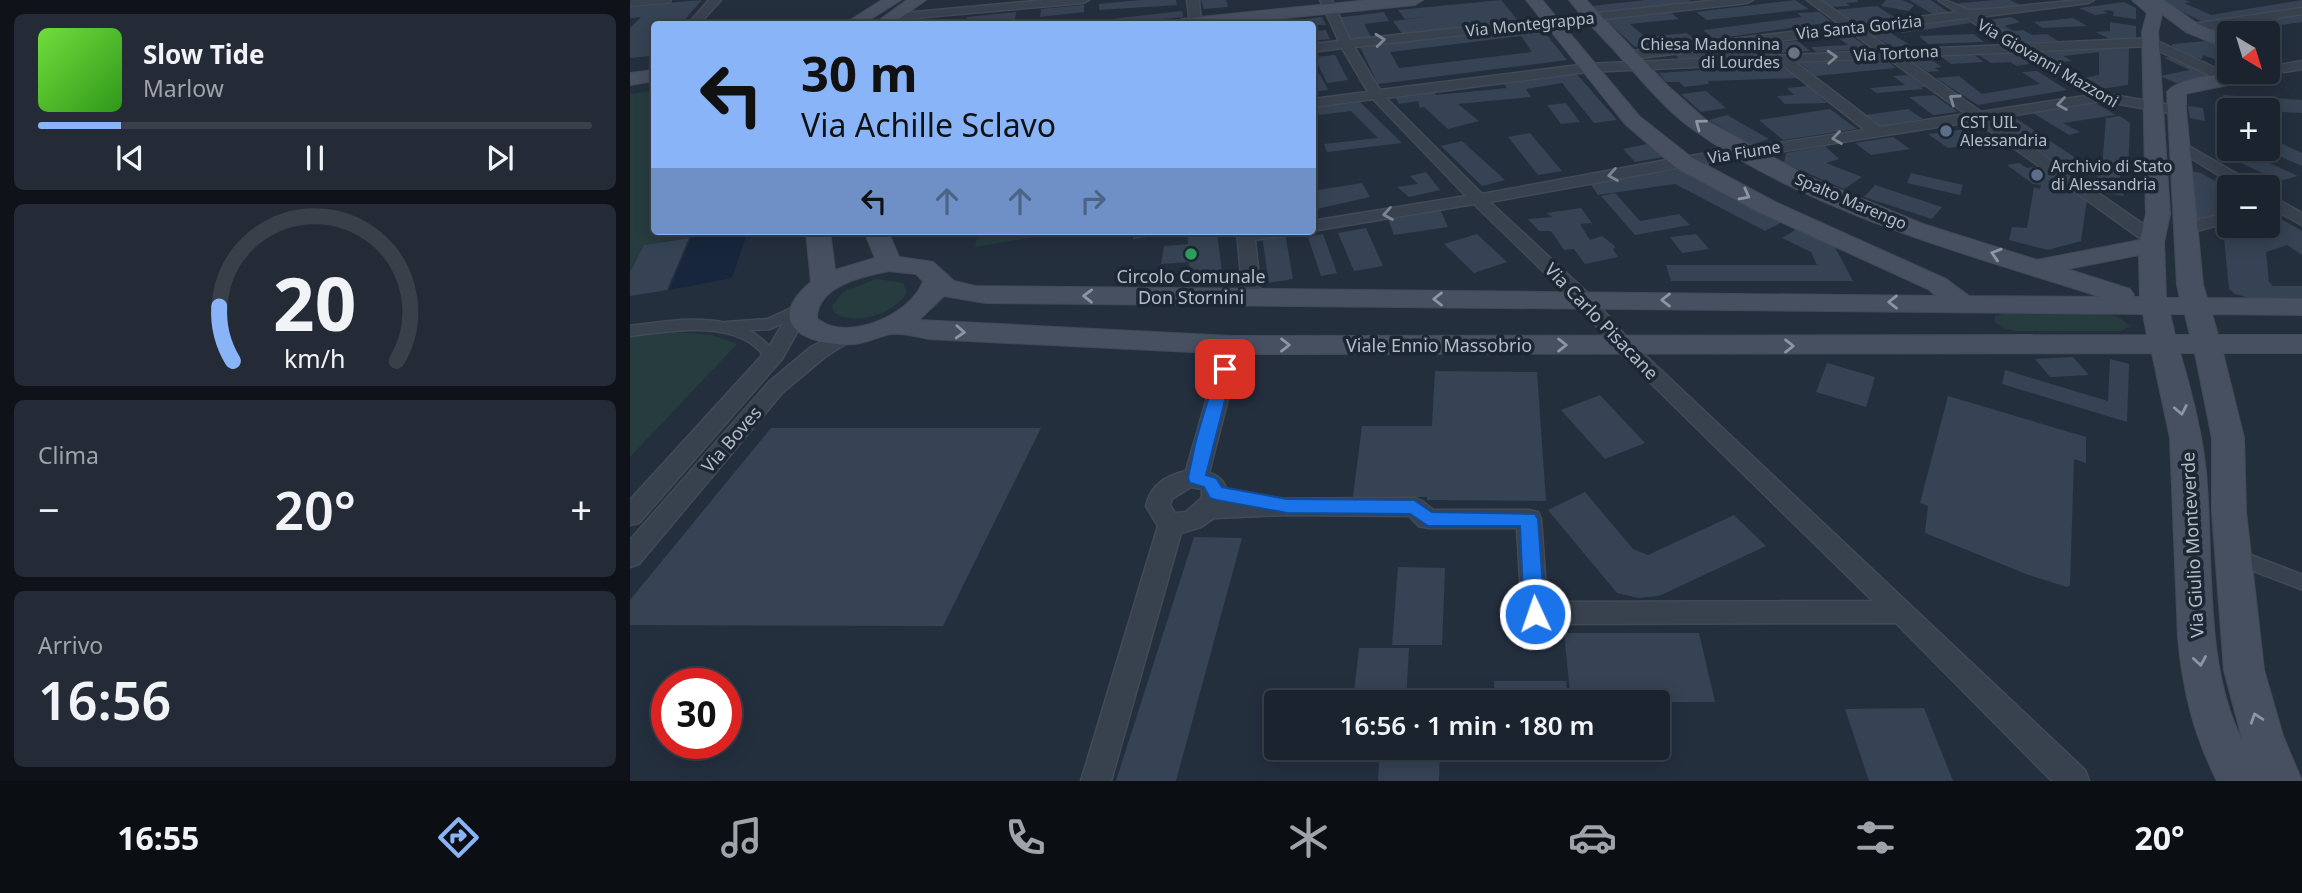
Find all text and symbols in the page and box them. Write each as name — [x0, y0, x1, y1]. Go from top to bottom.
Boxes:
street label: Via Montegrappa — [1464, 6, 1596, 42]
street label: Via Santa Gorizia — [1795, 9, 1923, 45]
street label: Via Giovanni Mazzoni — [1973, 14, 2123, 112]
north arrow — [2217, 21, 2280, 84]
map controls — [2217, 21, 2280, 238]
one-way arrow — [1375, 33, 1386, 48]
place label: Chiesa Madonnina di Lourdes — [1640, 33, 1780, 73]
text: Slow Tide — [143, 36, 265, 72]
text: 30 m — [801, 40, 918, 106]
street label: Via Tortona — [1853, 40, 1939, 66]
marker: Chiesa Madonnina di Lourdes — [1786, 45, 1802, 61]
icon: left — [686, 49, 777, 140]
one-way arrow — [1826, 50, 1837, 65]
text: Marlow — [143, 72, 224, 104]
one-way arrow — [1949, 94, 1962, 107]
one-way arrow — [2056, 96, 2068, 111]
button: + — [2217, 98, 2280, 161]
text: Via Achille Sclavo — [801, 103, 1056, 146]
place label: CST UIL Alessandria — [1960, 111, 2047, 151]
one-way arrow — [1695, 119, 1707, 132]
marker: CST UIL Alessandria — [1938, 123, 1954, 139]
one-way arrow — [1831, 130, 1843, 145]
street label: Via Fiume — [1706, 135, 1782, 169]
icon: previous — [111, 139, 149, 177]
icon: pause — [296, 139, 334, 177]
icon: next — [481, 139, 519, 177]
place label: Archivio di Stato di Alessandria — [2051, 155, 2172, 195]
one-way arrow — [1607, 167, 1619, 182]
marker: Archivio di Stato di Alessandria — [2029, 167, 2045, 183]
street label: Spalto Marengo — [1792, 168, 1910, 234]
button: − — [2217, 175, 2280, 238]
icon: left — [855, 182, 893, 220]
icon: ahead — [928, 182, 966, 220]
icon: ahead — [1001, 182, 1039, 220]
icon: right — [1074, 182, 1112, 220]
one-way arrow — [1738, 187, 1750, 200]
one-way arrow — [1383, 206, 1394, 221]
marker: Circolo Comunale Don Stornini — [1183, 246, 1199, 262]
one-way arrow — [1991, 247, 2003, 262]
text: 20 — [273, 254, 357, 353]
street label: Via Carlo Pisacane — [1540, 257, 1664, 385]
place label: Circolo Comunale Don Stornini — [1116, 264, 1266, 309]
one-way arrow — [1083, 288, 1093, 304]
one-way arrow — [1433, 291, 1443, 307]
one-way arrow — [1660, 292, 1671, 308]
one-way arrow — [1888, 294, 1899, 309]
one-way arrow — [955, 324, 966, 339]
street label: Viale Ennio Massobrio — [1346, 333, 1532, 357]
one-way arrow — [1280, 337, 1291, 353]
one-way arrow — [1557, 337, 1567, 353]
one-way arrow — [1784, 338, 1795, 354]
pin — [1195, 339, 1255, 399]
text: km/h — [284, 341, 346, 375]
icon: arrive — [1206, 350, 1244, 388]
street label: Via Boves — [696, 401, 766, 477]
one-way arrow — [2173, 404, 2188, 416]
text: Clima — [38, 439, 99, 471]
street label: Via Giulio Monteverde — [2175, 451, 2209, 639]
text: 20° — [274, 474, 356, 545]
text: − — [38, 483, 60, 535]
text: + — [570, 483, 592, 535]
position arrow — [1498, 577, 1572, 651]
text: Arrivo — [38, 629, 103, 661]
one-way arrow — [2192, 655, 2207, 667]
text: 16:56 — [38, 664, 171, 735]
speed limit sign: 30 — [651, 668, 742, 759]
text: 16:56 · 1 min · 180 m — [1340, 707, 1594, 743]
one-way arrow — [2250, 712, 2265, 724]
icon: directions — [434, 813, 483, 862]
icon: music — [717, 813, 766, 862]
icon: phone — [1001, 813, 1050, 862]
icon: climate — [1284, 813, 1333, 862]
icon: car — [1568, 813, 1617, 862]
icon: filters — [1851, 813, 1900, 862]
text: 16:55 — [117, 816, 199, 859]
text: 20° — [2135, 816, 2185, 859]

